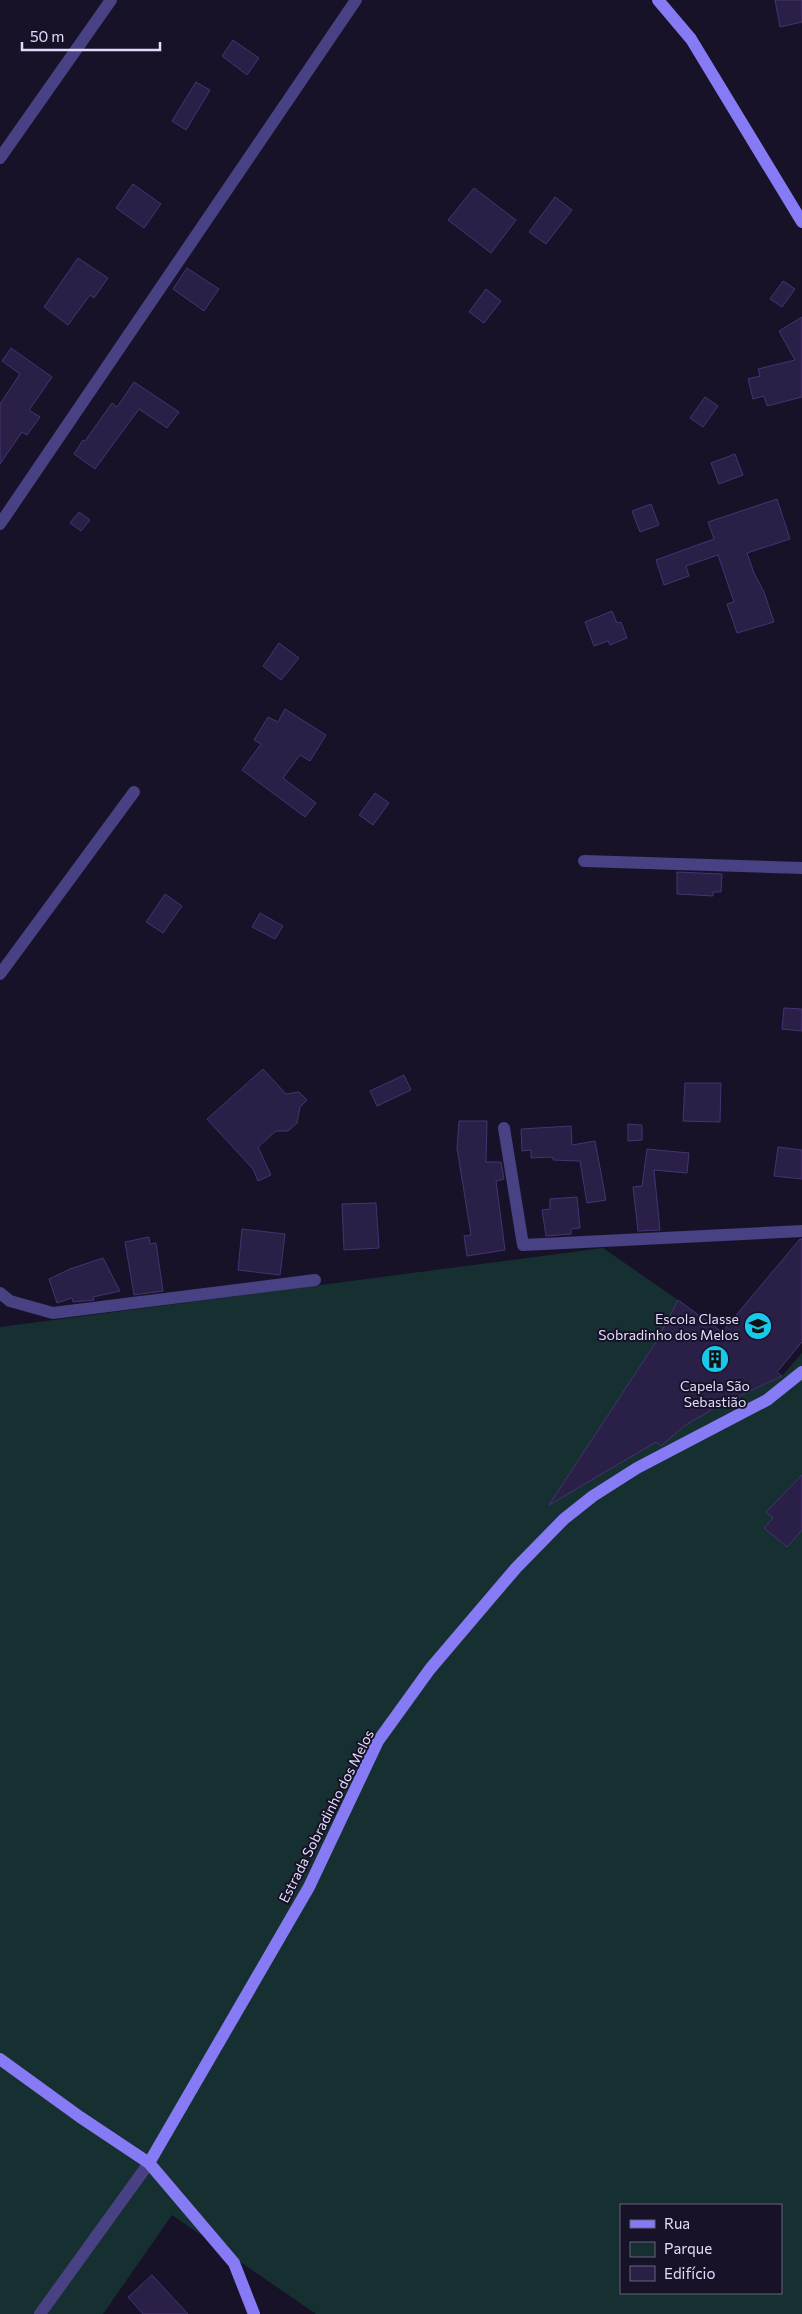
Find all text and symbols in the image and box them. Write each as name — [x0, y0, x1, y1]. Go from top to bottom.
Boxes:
scale bar — [22, 20, 160, 52]
text: 50 m — [30, 27, 64, 45]
place label: Escola Classe Sobradinho dos Melos — [598, 1310, 739, 1343]
school or university icon: Escola Classe Sobradinho dos Melos — [743, 1311, 773, 1341]
building icon: Capela São Sebastião — [700, 1344, 730, 1374]
place label: Capela São Sebastião — [680, 1377, 750, 1410]
street label: Estrada Sobradinho dos Melos — [275, 1727, 377, 1905]
legend — [620, 2204, 782, 2294]
text: Rua — [664, 2214, 690, 2232]
text: Parque — [664, 2239, 712, 2257]
text: Edifício — [664, 2264, 715, 2282]

